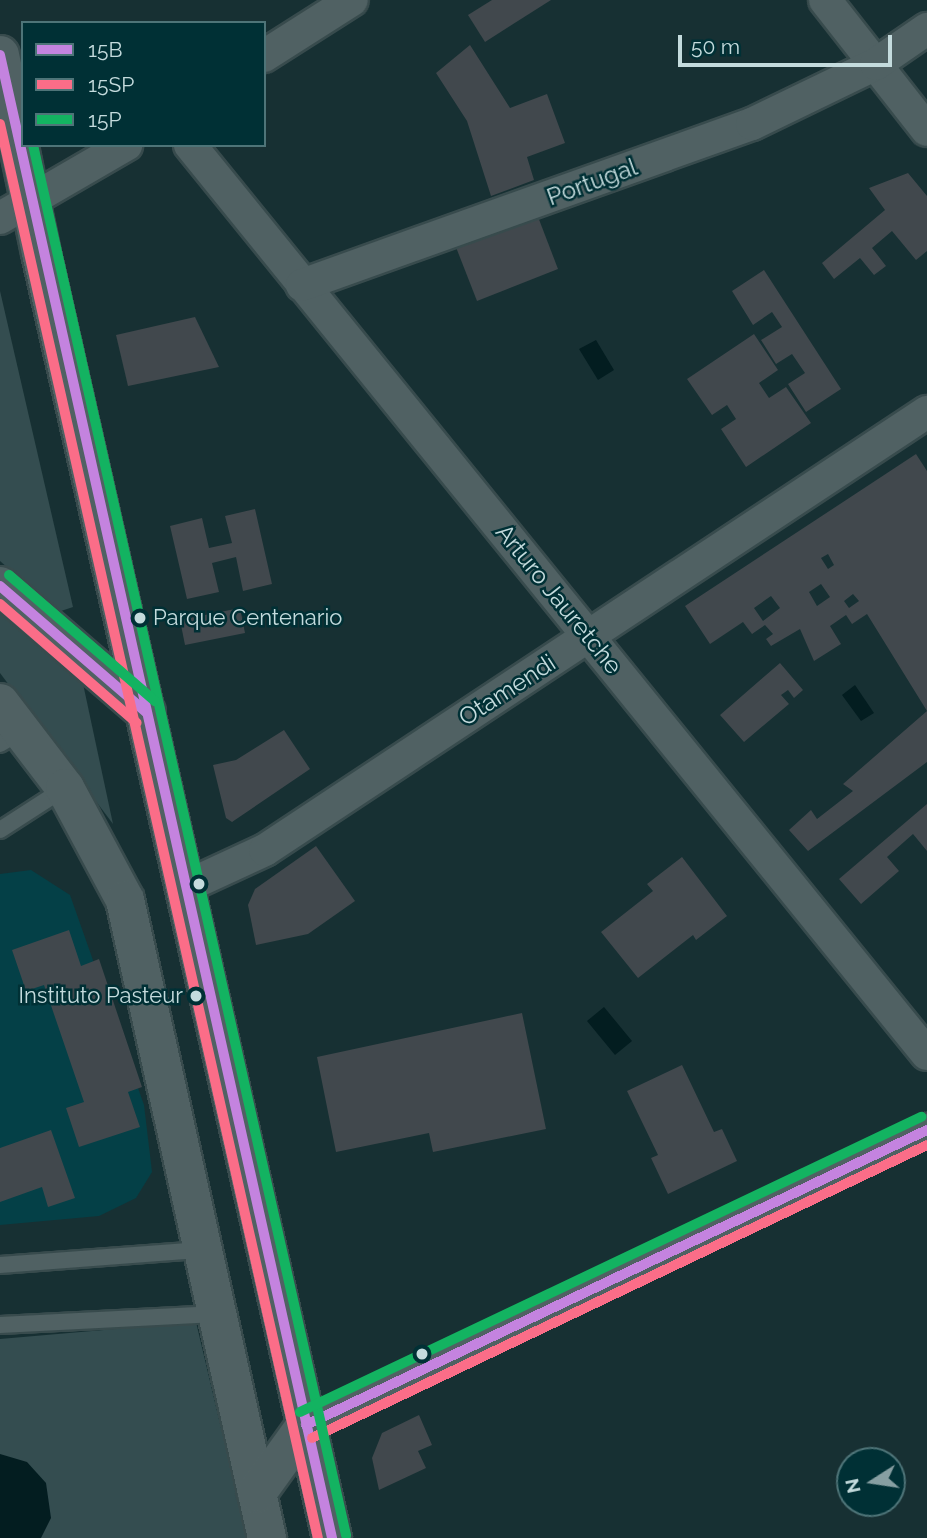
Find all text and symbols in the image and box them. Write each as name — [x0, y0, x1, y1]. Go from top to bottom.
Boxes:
legend — [21, 21, 266, 147]
scale bar — [682, 21, 895, 65]
text: 50 m — [691, 34, 740, 59]
text: 15B — [88, 37, 122, 62]
text: 15SP — [88, 72, 134, 97]
text: 15P — [88, 107, 122, 132]
street label: Portugal — [543, 152, 641, 212]
street label: Arturo Jauretche — [490, 518, 628, 680]
place label: Parque Centenario — [153, 605, 342, 631]
marker: Parque Centenario — [133, 611, 147, 625]
street label: Otamendi — [453, 648, 561, 732]
unlabelled marker — [192, 877, 206, 891]
place label: Instituto Pasteur — [19, 983, 183, 1009]
marker: Instituto Pasteur — [189, 989, 203, 1003]
unlabelled marker — [415, 1347, 429, 1361]
north arrow — [836, 1447, 906, 1517]
text: N — [840, 1477, 865, 1495]

